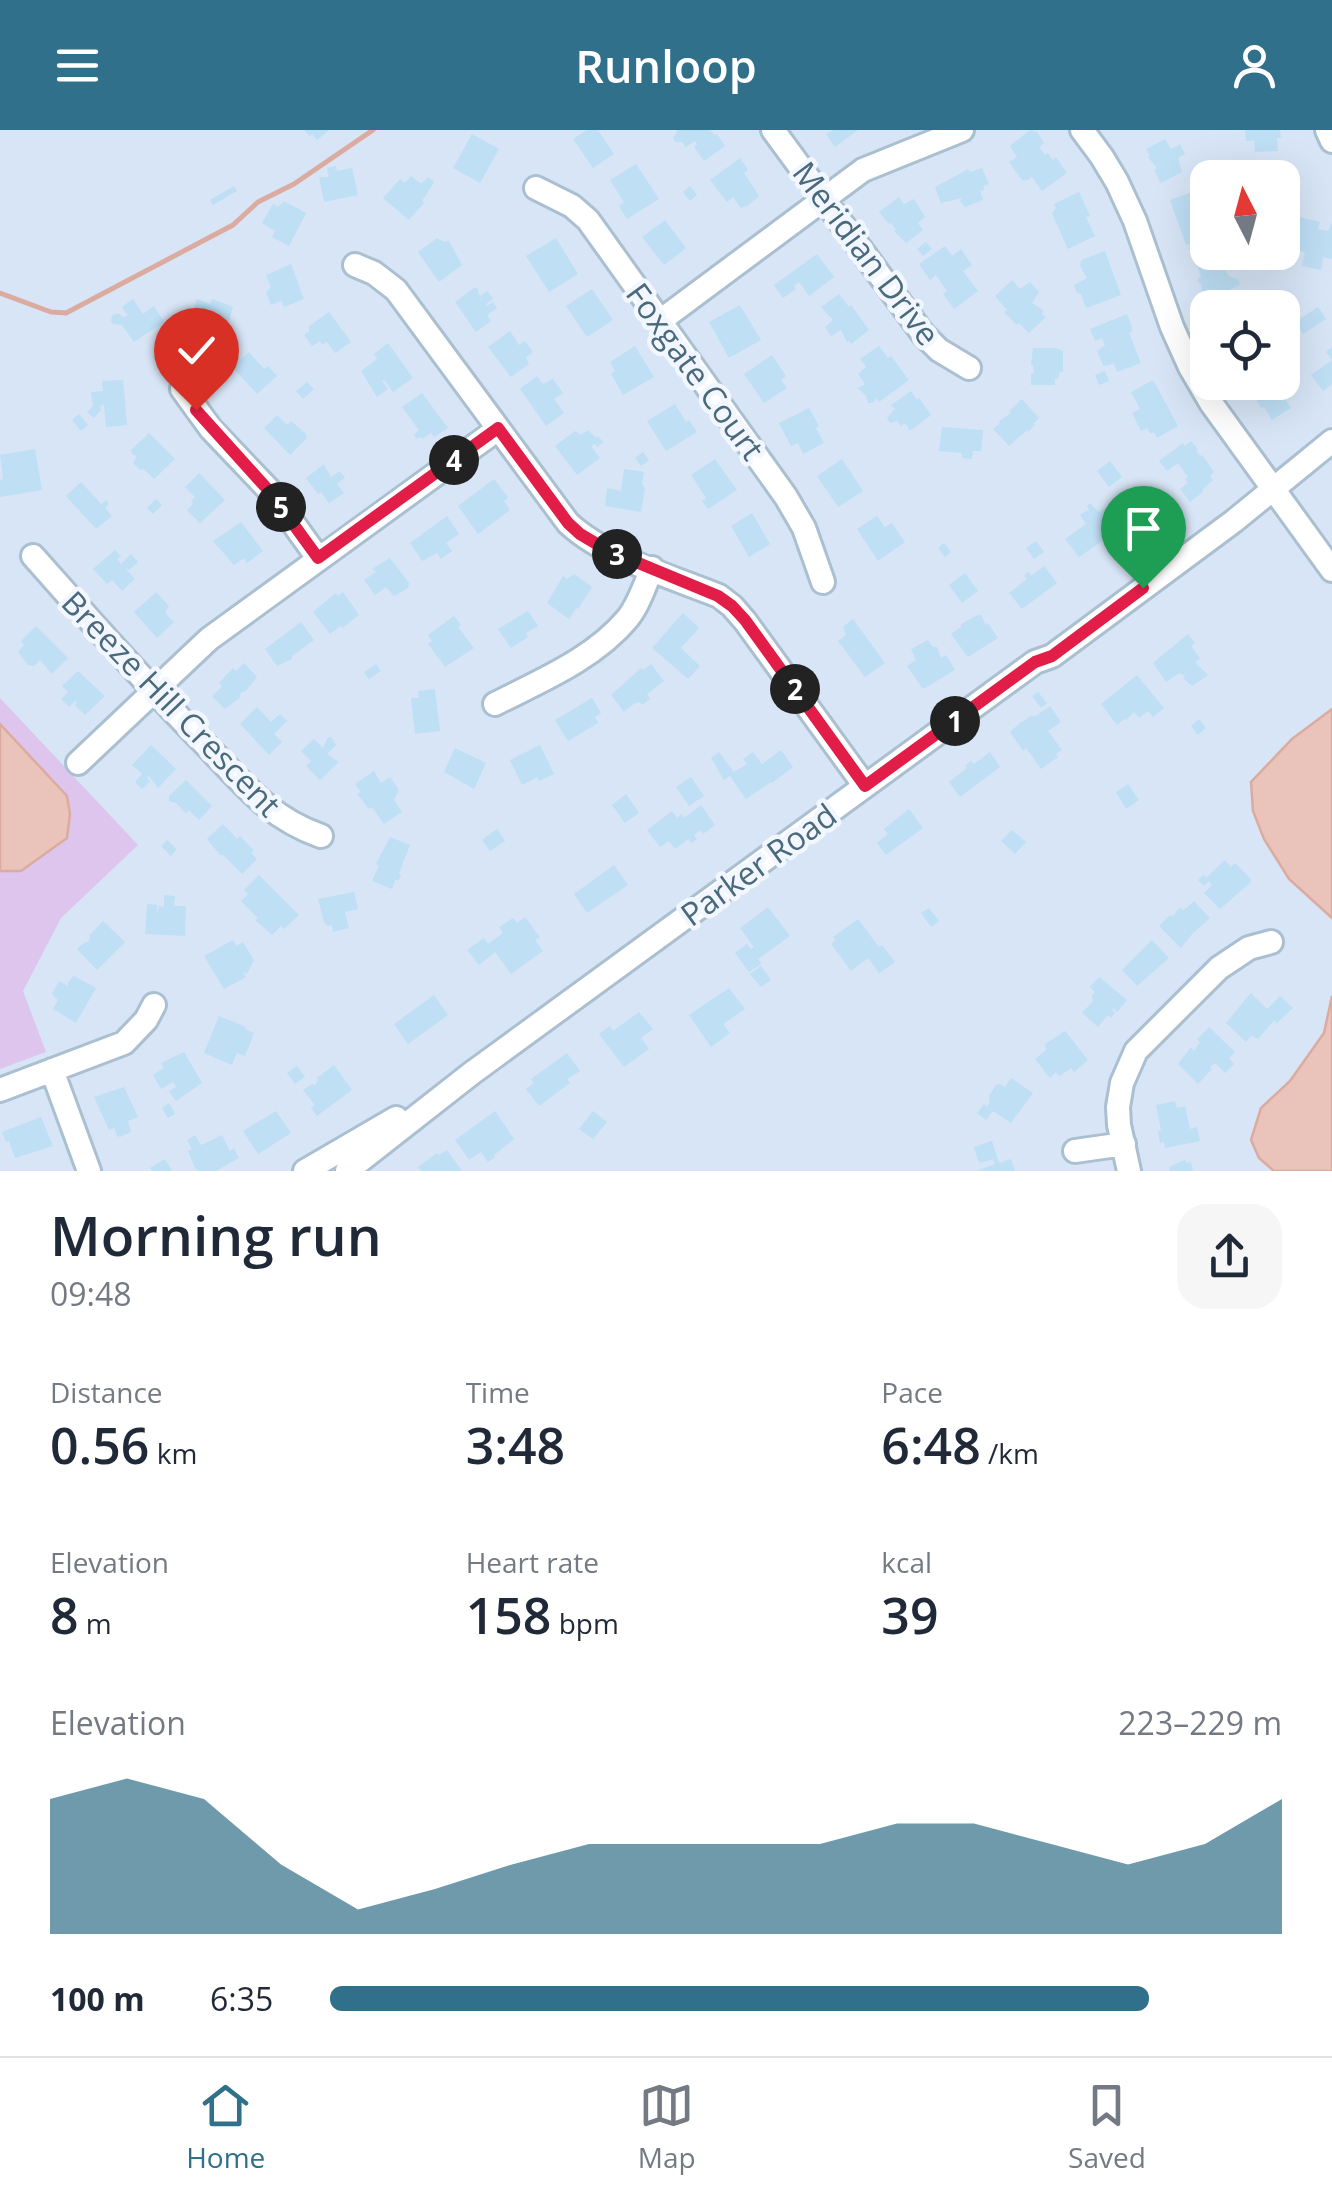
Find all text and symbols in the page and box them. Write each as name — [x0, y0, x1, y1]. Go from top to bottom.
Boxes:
text: Runloop — [575, 35, 757, 96]
icon: menu — [50, 38, 105, 93]
icon: person — [1227, 38, 1282, 93]
street label: Meridian Drive — [784, 152, 950, 354]
north arrow — [1190, 160, 1300, 270]
map controls — [1190, 160, 1300, 400]
street label: Foxgate Court — [617, 274, 775, 468]
button: locate — [1190, 290, 1300, 400]
pin — [154, 308, 239, 411]
icon: check — [169, 323, 224, 378]
pin: 4 — [429, 435, 479, 485]
text: 4 — [446, 441, 462, 479]
pin: 5 — [256, 482, 306, 532]
pin — [1101, 486, 1186, 589]
text: 5 — [273, 488, 289, 526]
icon: arrive — [1116, 501, 1171, 556]
pin: 3 — [592, 529, 642, 579]
text: 3 — [609, 535, 625, 573]
street label: Breeze Hill Crescent — [53, 581, 291, 825]
pin: 2 — [770, 664, 820, 714]
text: 2 — [787, 670, 803, 708]
pin: 1 — [930, 696, 980, 746]
text: 1 — [947, 702, 963, 740]
street label: Parker Road — [671, 793, 845, 935]
text: Morning run — [50, 1197, 382, 1272]
button: share — [1177, 1204, 1282, 1309]
text: 09:48 — [50, 1272, 132, 1315]
text: Distance — [50, 1373, 163, 1411]
text: Time — [466, 1373, 530, 1411]
text: Pace — [881, 1373, 943, 1411]
text: 0.56 — [50, 1411, 149, 1479]
text: 3:48 — [466, 1411, 565, 1479]
text: 6:48 — [881, 1411, 981, 1479]
text: km — [149, 1434, 197, 1472]
text: /km — [981, 1434, 1039, 1472]
text: Elevation — [50, 1543, 169, 1581]
text: Heart rate — [466, 1543, 599, 1581]
text: kcal — [881, 1543, 932, 1581]
text: 8 — [50, 1581, 79, 1649]
text: 158 — [466, 1581, 551, 1649]
text: 39 — [881, 1581, 939, 1649]
text: m — [79, 1604, 112, 1642]
text: bpm — [551, 1604, 619, 1642]
text: Elevation — [50, 1701, 186, 1744]
text: 223–229 m — [1118, 1701, 1282, 1744]
text: 100 m — [50, 1977, 145, 2020]
text: 6:35 — [210, 1977, 273, 2020]
tab: Home — [186, 2078, 265, 2176]
tab: Map — [638, 2078, 696, 2176]
tab: Saved — [1068, 2078, 1146, 2176]

